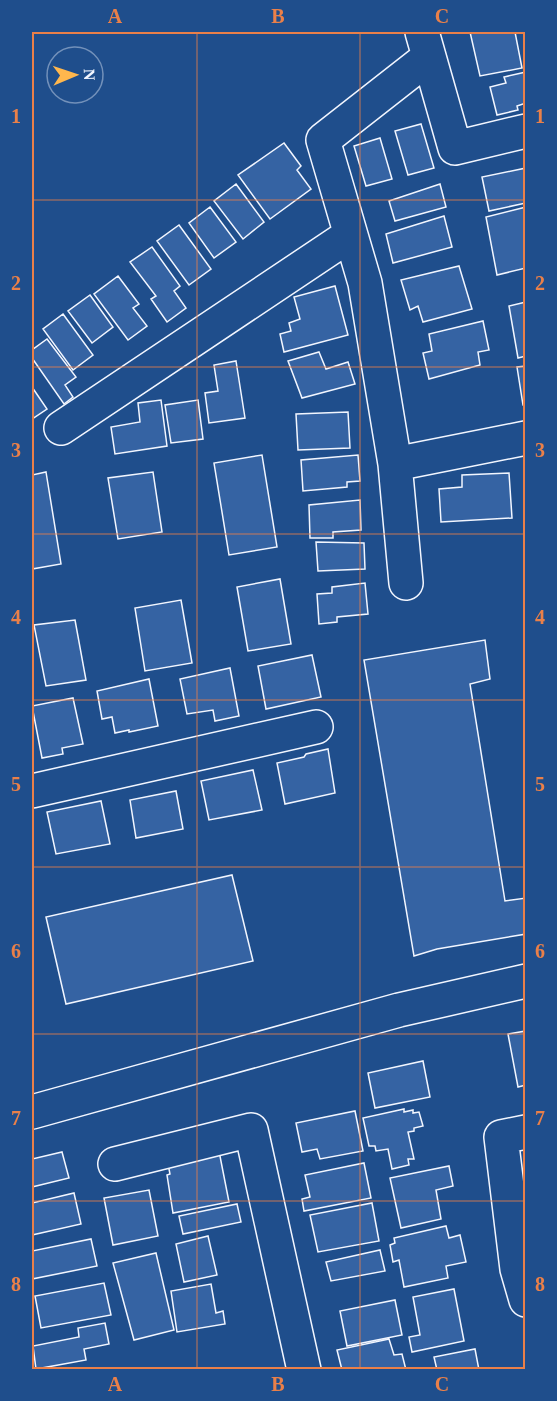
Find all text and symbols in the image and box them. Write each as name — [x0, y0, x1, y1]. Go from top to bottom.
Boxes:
text: A — [108, 5, 123, 27]
text: B — [271, 5, 285, 27]
text: C — [435, 5, 449, 27]
north arrow — [45, 45, 105, 105]
text: N — [81, 68, 98, 81]
text: 1 — [11, 105, 21, 127]
text: 1 — [535, 105, 545, 127]
text: 2 — [11, 272, 21, 294]
text: 2 — [535, 272, 545, 294]
text: 3 — [11, 439, 21, 461]
text: 3 — [535, 439, 545, 461]
text: 4 — [11, 606, 21, 628]
text: 4 — [535, 606, 545, 628]
text: 5 — [11, 773, 21, 795]
text: 5 — [535, 773, 545, 795]
text: 6 — [11, 940, 21, 962]
text: 6 — [535, 940, 545, 962]
text: 7 — [11, 1107, 21, 1129]
text: 7 — [535, 1107, 545, 1129]
text: 8 — [11, 1273, 21, 1295]
text: 8 — [535, 1273, 545, 1295]
text: A — [108, 1373, 123, 1395]
text: B — [271, 1373, 285, 1395]
text: C — [435, 1373, 449, 1395]

